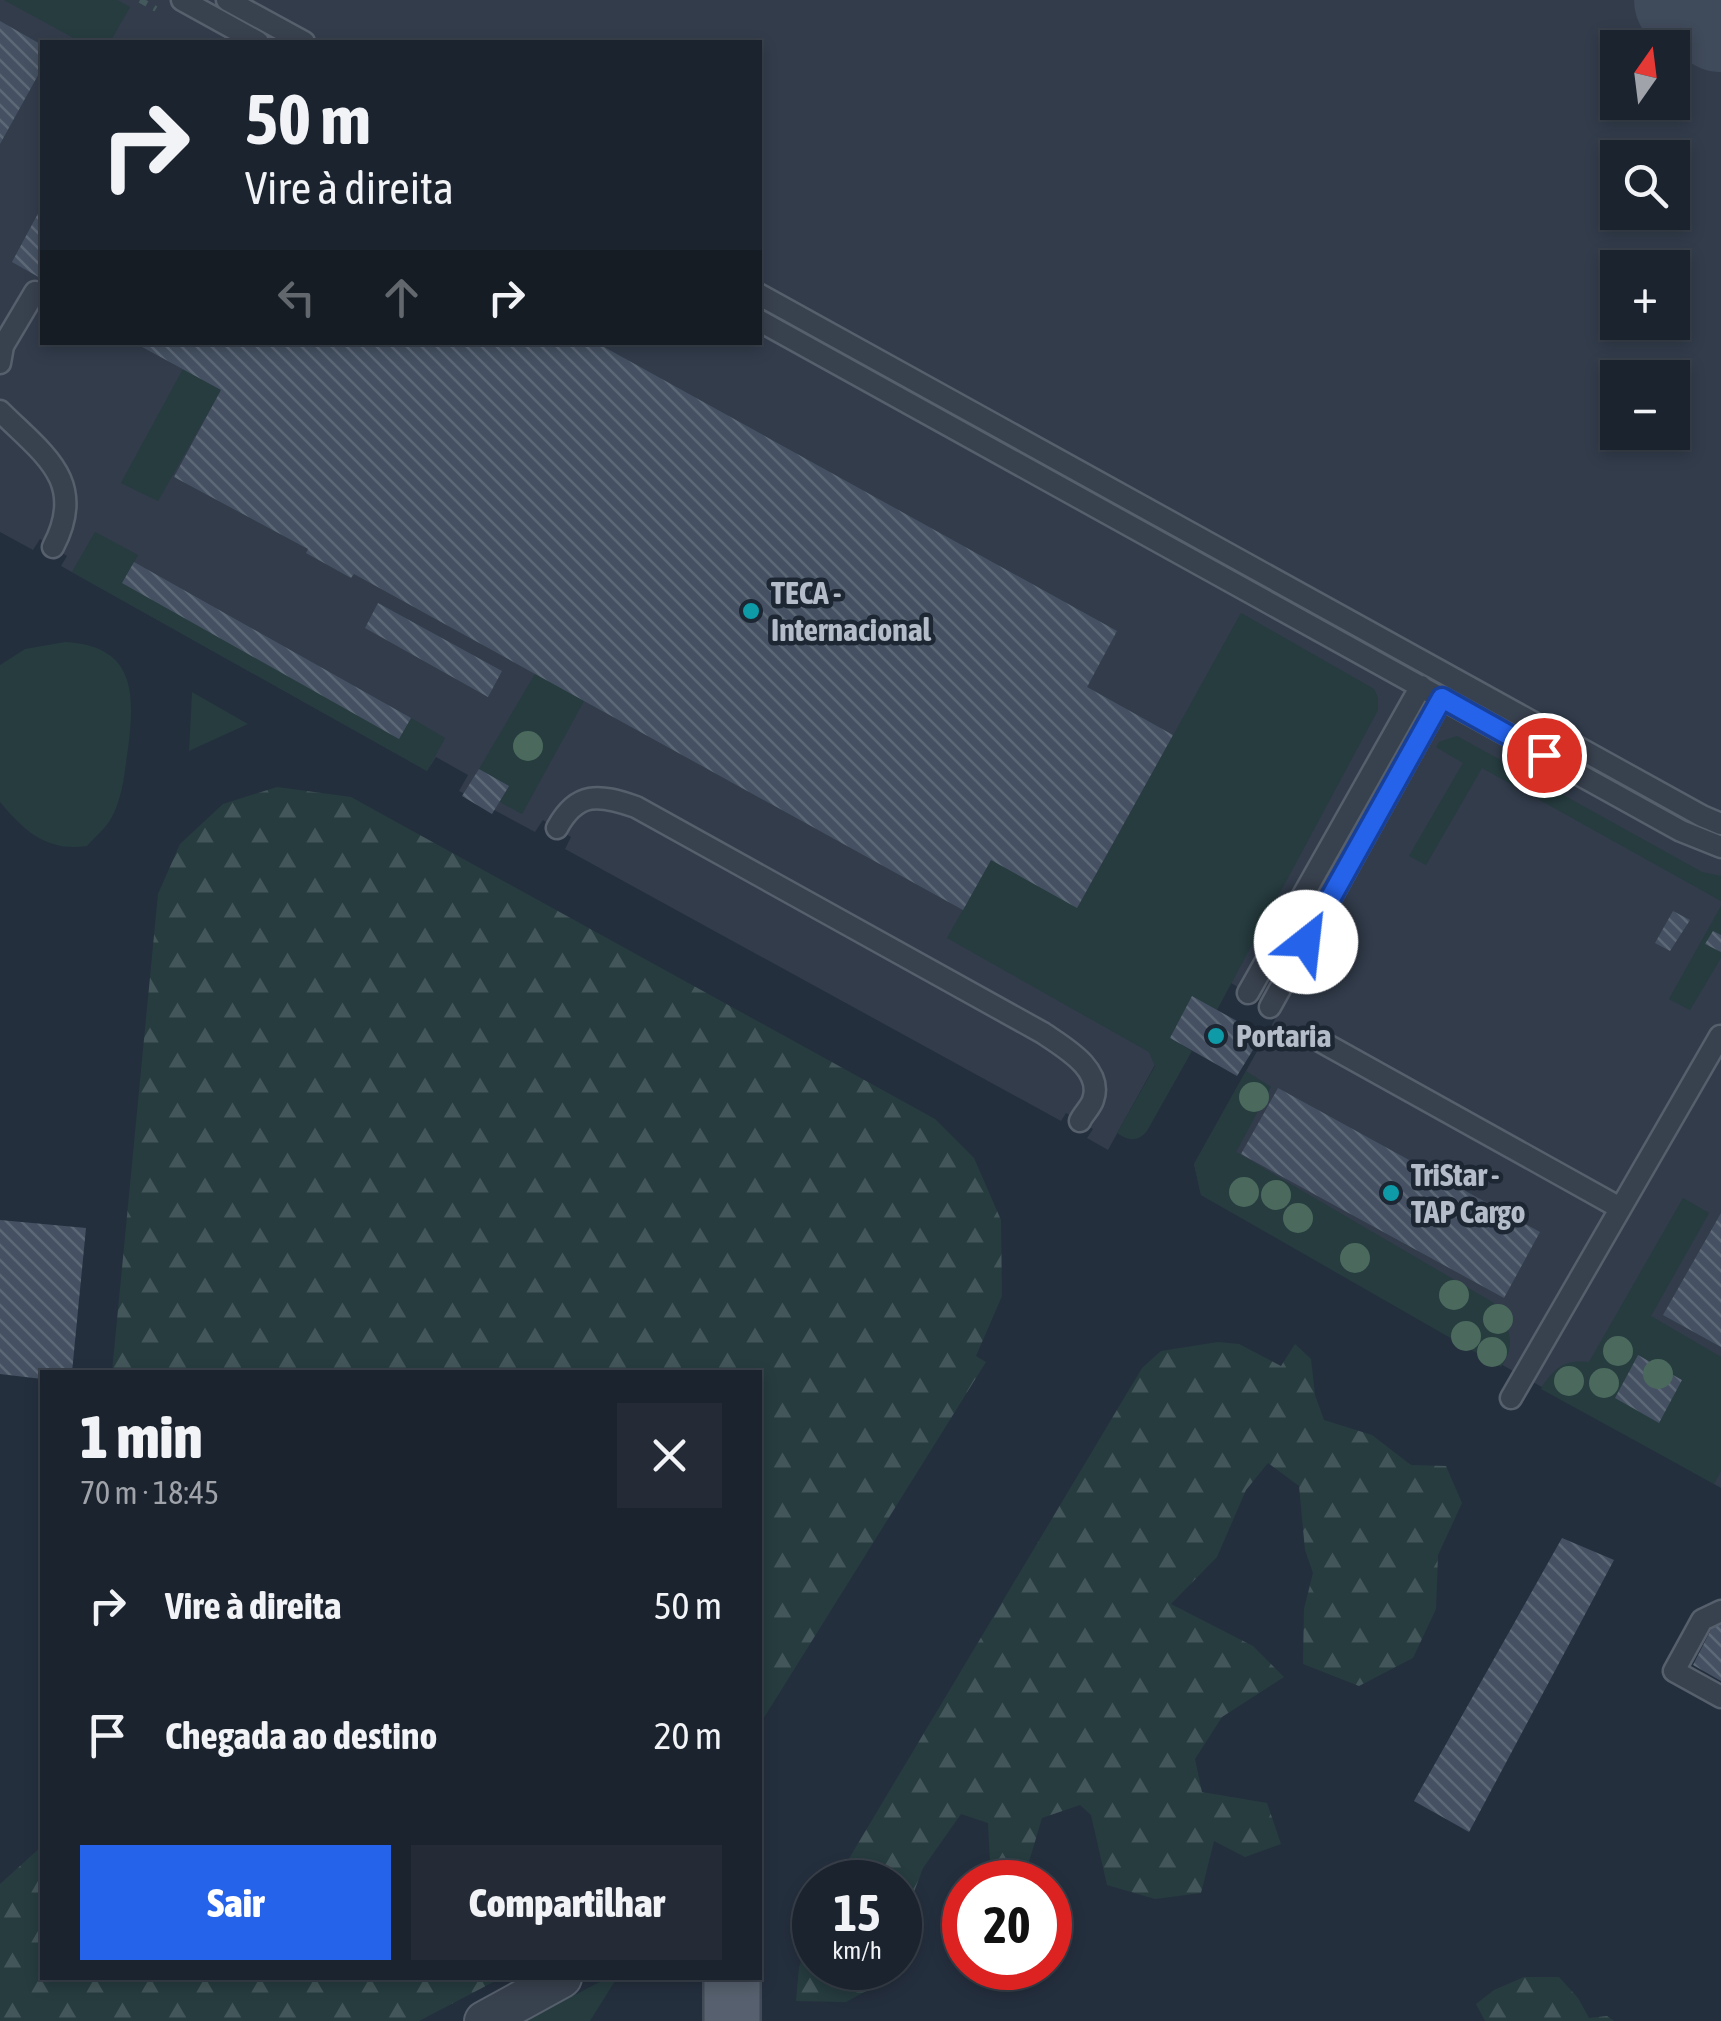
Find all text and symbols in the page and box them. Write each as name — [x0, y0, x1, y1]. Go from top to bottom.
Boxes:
north arrow — [1600, 30, 1690, 120]
map controls — [1600, 30, 1690, 450]
text: 50 m — [245, 79, 371, 159]
icon: right — [80, 80, 210, 210]
button: search — [1600, 140, 1690, 230]
text: Vire à direita — [245, 162, 454, 214]
button: + — [1600, 250, 1690, 340]
icon: left — [269, 270, 324, 325]
icon: ahead — [374, 270, 429, 325]
icon: right — [479, 270, 534, 325]
button: − — [1600, 360, 1690, 450]
place label: TECA - Internacional — [771, 574, 932, 648]
marker: TECA - Internacional — [740, 600, 762, 622]
pin — [1502, 713, 1587, 798]
icon: arrive — [1517, 728, 1572, 783]
position arrow — [1254, 890, 1358, 994]
place label: Portaria — [1236, 1017, 1331, 1054]
marker: Portaria — [1205, 1025, 1227, 1047]
place label: TriStar - TAP Cargo — [1411, 1156, 1525, 1230]
marker: TriStar - TAP Cargo — [1380, 1182, 1402, 1204]
text: 1 min — [80, 1402, 203, 1471]
button: close — [617, 1403, 722, 1508]
text: 70 m · 18:45 — [80, 1474, 219, 1511]
icon: right — [80, 1578, 135, 1633]
text: Vire à direita — [165, 1584, 341, 1627]
text: 50 m — [654, 1584, 722, 1627]
icon: arrive — [80, 1708, 135, 1763]
text: Chegada ao destino — [165, 1714, 437, 1757]
text: 20 m — [654, 1714, 722, 1757]
button: Sair — [80, 1845, 391, 1960]
button: Compartilhar — [411, 1845, 722, 1960]
speed limit sign: 20 — [942, 1860, 1072, 1990]
text: 15 — [833, 1884, 880, 1942]
text: km/h — [832, 1936, 882, 1964]

